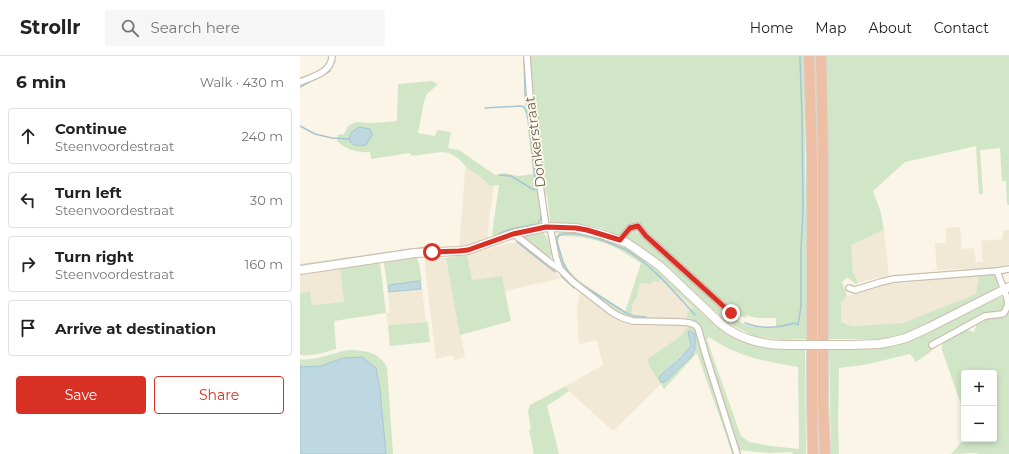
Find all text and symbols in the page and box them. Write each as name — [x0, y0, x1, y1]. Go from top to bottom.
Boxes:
search box — [105, 10, 385, 46]
text: Strollr — [20, 16, 81, 39]
icon: search — [119, 17, 141, 39]
text: Search here — [151, 18, 240, 37]
text: Home — [750, 19, 793, 37]
text: Map — [815, 19, 846, 37]
text: About — [868, 19, 912, 37]
text: Contact — [934, 19, 989, 37]
text: 6 min — [16, 72, 66, 92]
text: Walk · 430 m — [200, 74, 284, 90]
street label: Donkerstraat — [520, 95, 550, 189]
text: Continue — [55, 119, 127, 138]
icon: ahead — [17, 125, 39, 147]
text: 240 m — [242, 128, 283, 144]
text: Steenvoordestraat — [55, 138, 174, 154]
text: Turn left — [55, 183, 122, 202]
icon: left — [17, 189, 39, 211]
text: 30 m — [250, 192, 283, 208]
text: Steenvoordestraat — [55, 202, 174, 218]
route start — [423, 243, 441, 261]
text: Turn right — [55, 247, 134, 266]
icon: right — [17, 253, 39, 275]
text: 160 m — [245, 256, 283, 272]
text: Steenvoordestraat — [55, 266, 174, 282]
route end — [722, 304, 740, 322]
icon: arrive — [17, 317, 39, 339]
text: Arrive at destination — [55, 319, 216, 338]
map controls — [961, 370, 997, 442]
button: + — [961, 370, 997, 406]
button: Save — [16, 376, 146, 414]
button: Share — [154, 376, 284, 414]
button: − — [961, 406, 997, 442]

